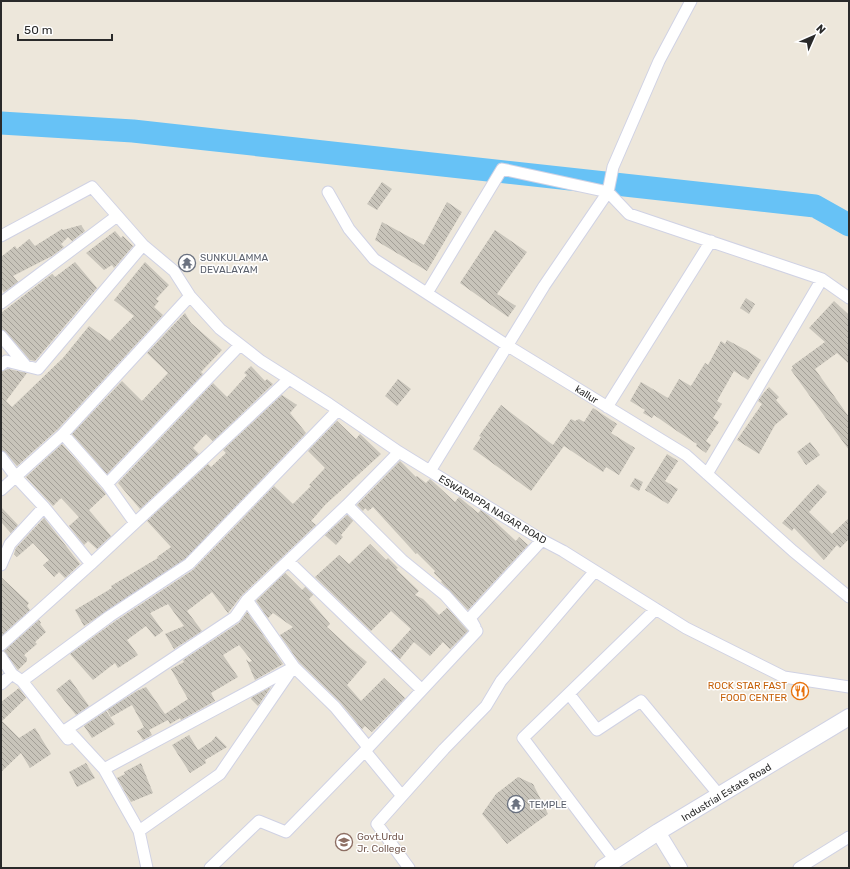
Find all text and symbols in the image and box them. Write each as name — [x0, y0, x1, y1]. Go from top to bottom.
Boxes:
scale bar — [18, 16, 112, 42]
north arrow — [794, 16, 834, 56]
text: N — [813, 22, 828, 37]
text: 50 m — [24, 23, 52, 37]
place label: SUNKULAMMA DEVALAYAM — [200, 252, 268, 276]
temple icon: SUNKULAMMA DEVALAYAM — [177, 253, 197, 273]
street label: kallur — [573, 383, 601, 407]
street label: ESWARAPPA NAGAR ROAD — [436, 473, 549, 547]
place label: ROCK STAR FAST FOOD CENTER — [708, 680, 787, 704]
restaurant icon: ROCK STAR FAST FOOD CENTER — [790, 681, 810, 701]
street label: Industrial Estate Road — [679, 761, 774, 824]
temple icon: TEMPLE — [506, 794, 526, 814]
place label: TEMPLE — [529, 799, 567, 811]
place label: Govt.Urdu Jr. College — [357, 831, 406, 855]
school or university icon: Govt.Urdu Jr. College — [334, 832, 354, 852]

